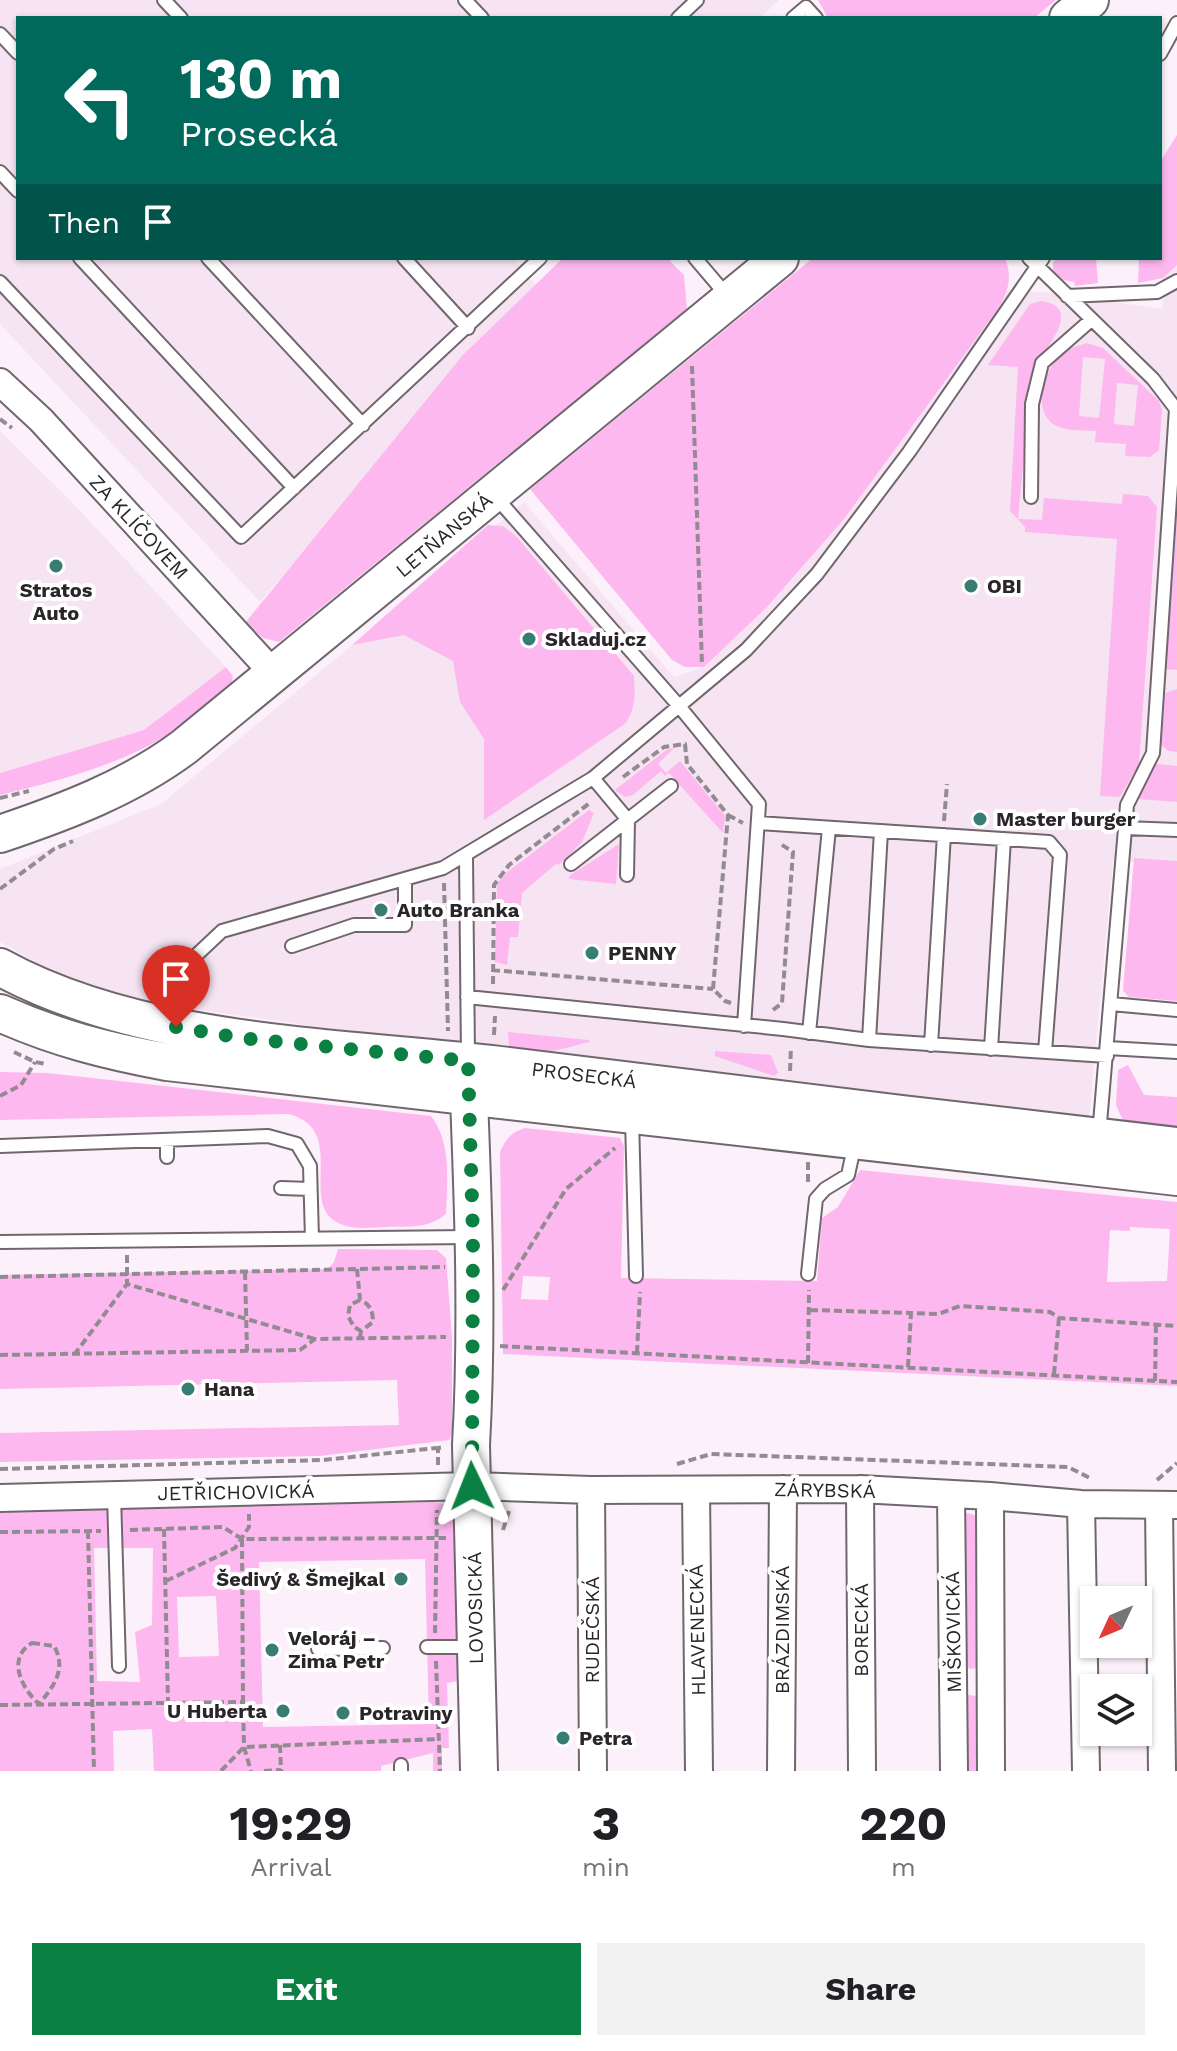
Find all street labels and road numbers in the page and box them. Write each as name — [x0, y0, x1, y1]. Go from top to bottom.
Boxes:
street label: ZA KLÍČOVEM — [85, 470, 193, 584]
street label: LETŇANSKÁ — [391, 488, 497, 582]
street label: PROSECKÁ — [530, 1057, 638, 1093]
street label: ZÁRYBSKÁ — [774, 1477, 876, 1503]
street label: JETŘICHOVICKÁ — [157, 1479, 315, 1505]
street label: LOVOSICKÁ — [462, 1552, 488, 1664]
street label: HLAVENECKÁ — [684, 1564, 710, 1696]
street label: BRÁZDIMSKÁ — [770, 1566, 794, 1694]
street label: MIŠKOVICKÁ — [940, 1571, 966, 1693]
street label: RUDEČSKÁ — [580, 1576, 604, 1684]
street label: BORECKÁ — [849, 1583, 873, 1677]

